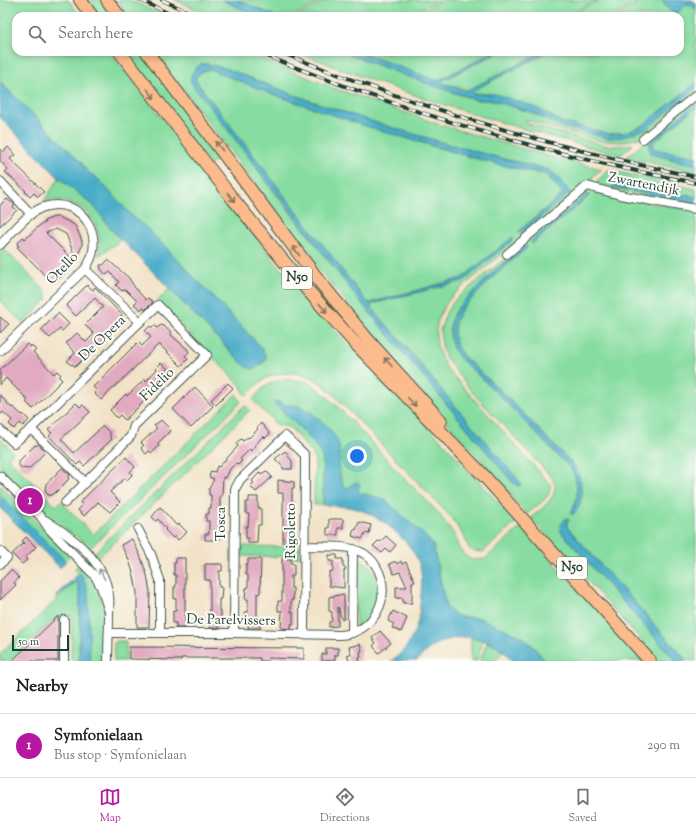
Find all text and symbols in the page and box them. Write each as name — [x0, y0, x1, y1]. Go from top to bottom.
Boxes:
search box — [12, 12, 684, 56]
icon: search — [26, 23, 48, 45]
text: Search here — [58, 24, 133, 45]
one-way arrow — [147, 88, 156, 99]
one-way arrow — [214, 141, 223, 152]
street label: Zwartendijk — [607, 168, 682, 202]
one-way arrow — [226, 192, 235, 202]
one-way arrow — [292, 245, 301, 256]
street label: Otello — [42, 248, 84, 290]
road number: N50 — [282, 267, 312, 289]
one-way arrow — [318, 302, 327, 312]
street label: De Opera — [75, 311, 131, 367]
one-way arrow — [383, 357, 392, 367]
street label: Fidelio — [136, 363, 180, 406]
one-way arrow — [407, 397, 417, 407]
your location — [347, 446, 367, 466]
pin: 1 — [17, 486, 43, 516]
street label: Rigoletto — [282, 503, 302, 559]
street label: Tosca — [212, 506, 232, 541]
road number: N50 — [557, 557, 587, 579]
one-way arrow — [98, 568, 105, 580]
street label: De Parelvissers — [186, 610, 276, 632]
scale bar — [12, 633, 69, 652]
text: 50 m — [18, 634, 39, 650]
text: Nearby — [16, 675, 68, 699]
text: Symfonielaan — [54, 726, 143, 747]
text: 1 — [27, 737, 31, 755]
text: 290 m — [647, 737, 680, 755]
text: Bus stop · Symfonielaan — [54, 747, 187, 765]
tab: Map — [99, 786, 121, 826]
tab: Directions — [320, 786, 370, 826]
tab: Saved — [568, 786, 597, 826]

